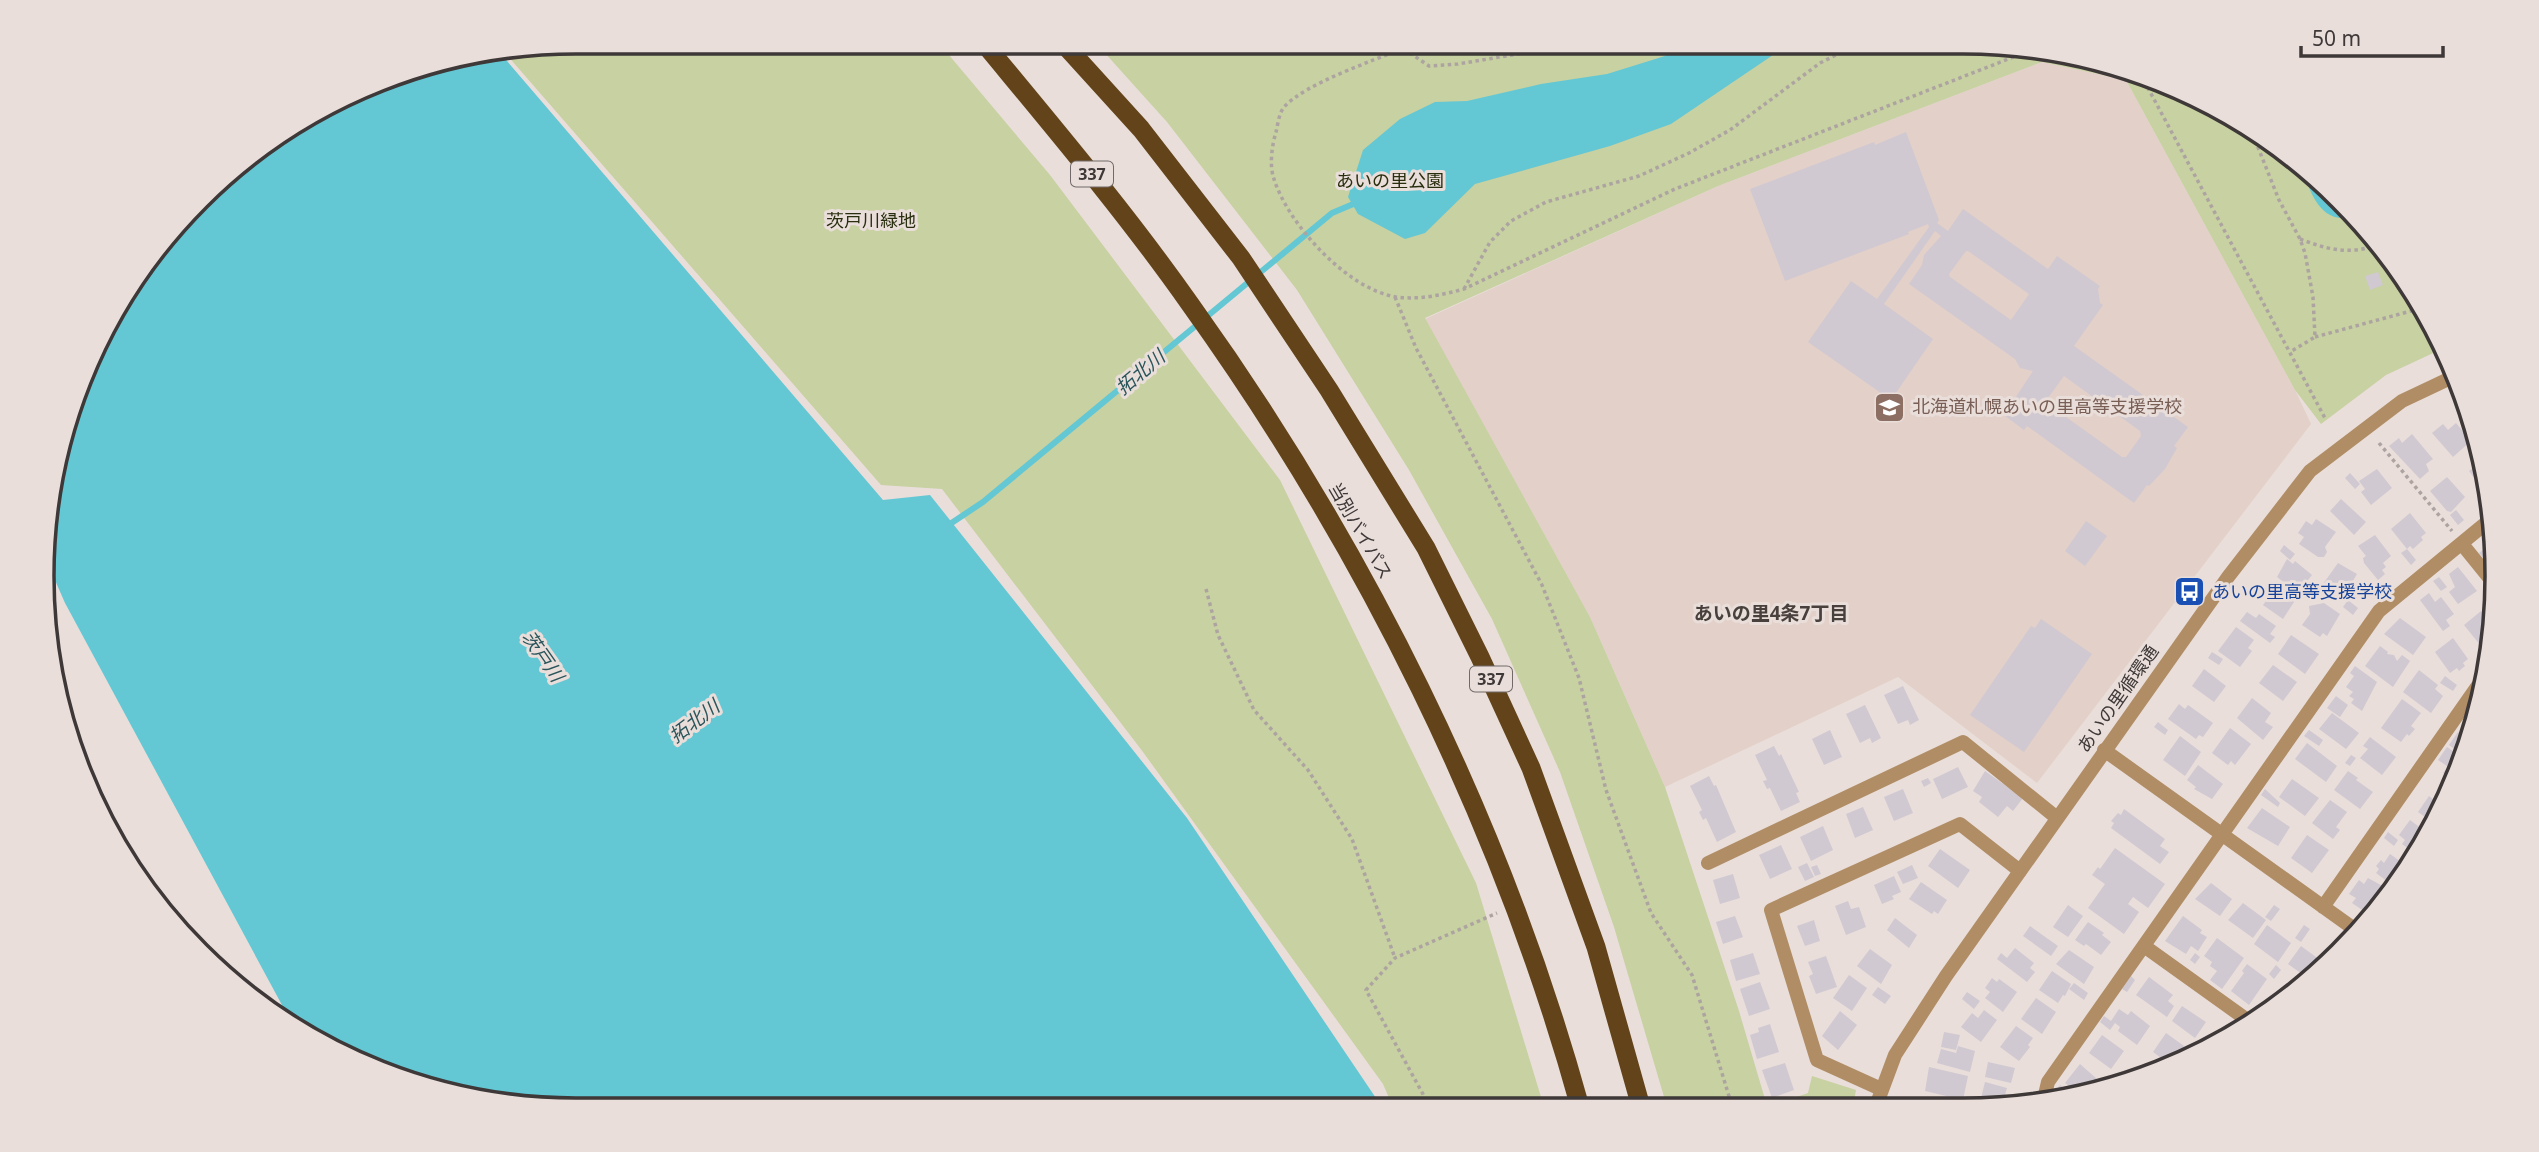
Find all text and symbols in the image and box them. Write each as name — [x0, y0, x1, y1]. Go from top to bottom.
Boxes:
scale bar — [2301, 14, 2443, 58]
text: 50 m — [2312, 24, 2361, 52]
road number: 337 — [1071, 162, 1113, 186]
park label: あいの里公園 — [1336, 168, 1444, 192]
park label: 茨戸川緑地 — [826, 208, 916, 232]
water label: 拓北川 — [1110, 342, 1172, 400]
school or university icon: 北海道札幌あいの里高等支援学校 — [1872, 390, 1906, 424]
place label: 北海道札幌あいの里高等支援学校 — [1912, 394, 2182, 418]
street label: 当別バイパス — [1324, 478, 1398, 583]
bus stop icon: あいの里高等支援学校 — [2172, 575, 2206, 609]
place label: あいの里高等支援学校 — [2212, 579, 2392, 603]
district label: あいの里4条7丁目 — [1694, 600, 1848, 626]
water label: 茨戸川 — [516, 625, 571, 688]
street label: あいの里循環通 — [2071, 640, 2163, 757]
road number: 337 — [1470, 666, 1512, 692]
water label: 拓北川 — [663, 692, 726, 749]

